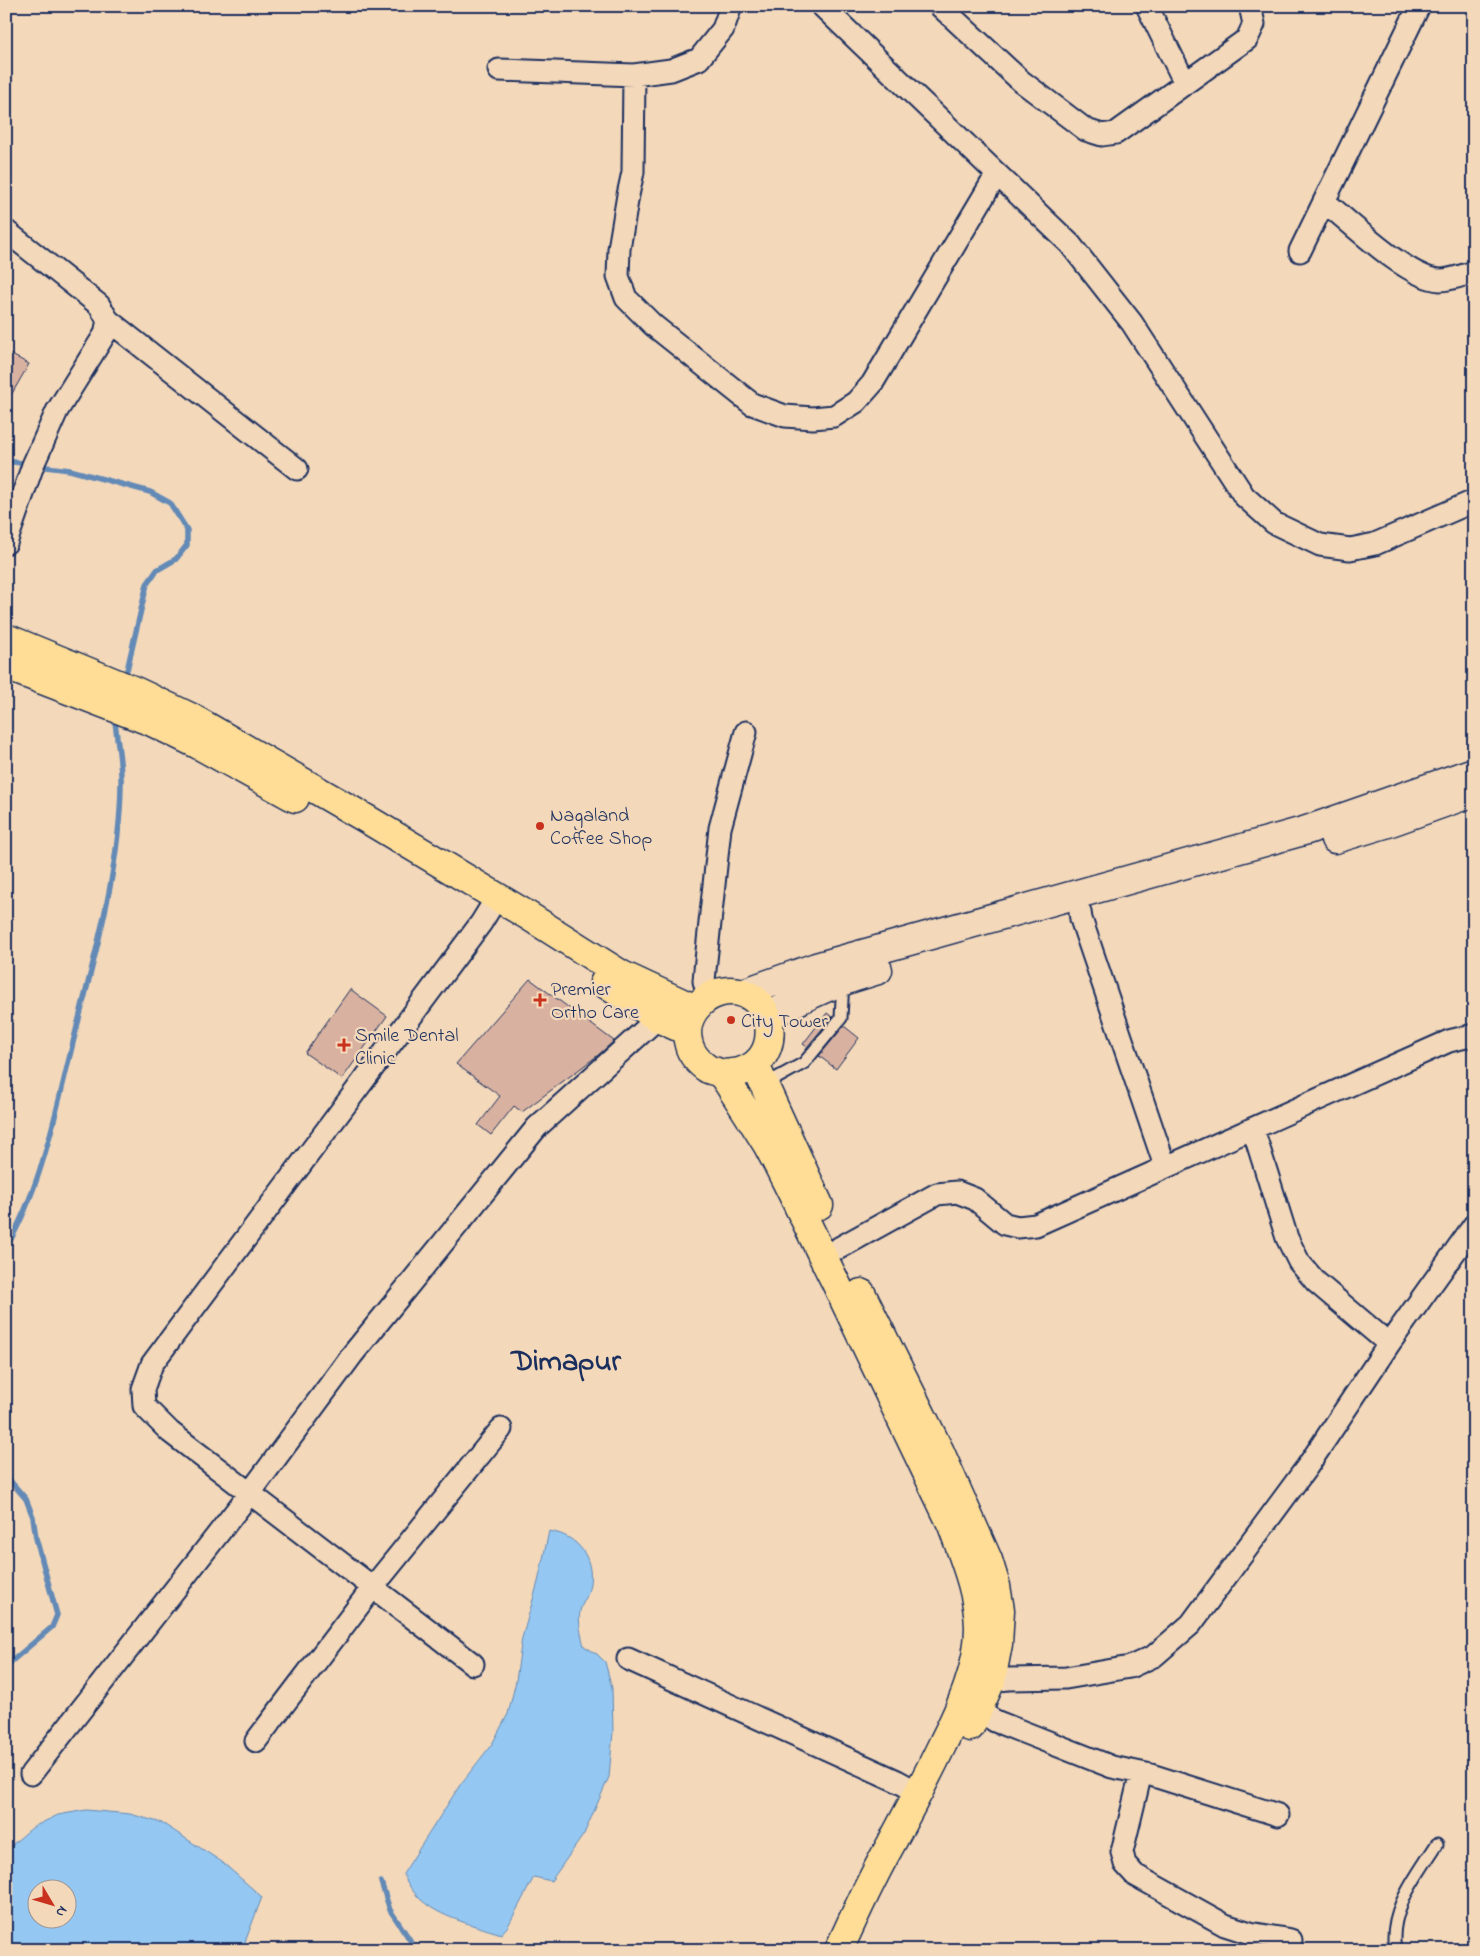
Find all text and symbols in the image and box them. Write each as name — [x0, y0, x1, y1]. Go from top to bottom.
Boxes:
place label: Nagaland Coffee Shop — [550, 802, 652, 854]
marker: Nagaland Coffee Shop — [534, 820, 546, 832]
place label: Premier Ortho Care — [551, 976, 639, 1028]
marker: Premier Ortho Care — [533, 993, 547, 1007]
place label: City Tower — [741, 1008, 829, 1037]
marker: City Tower — [725, 1014, 737, 1026]
place label: Smile Dental Clinic — [355, 1022, 459, 1074]
marker: Smile Dental Clinic — [337, 1038, 351, 1052]
district label: Dimapur — [509, 1341, 621, 1385]
north arrow — [28, 1878, 78, 1928]
text: N — [50, 1901, 72, 1921]

